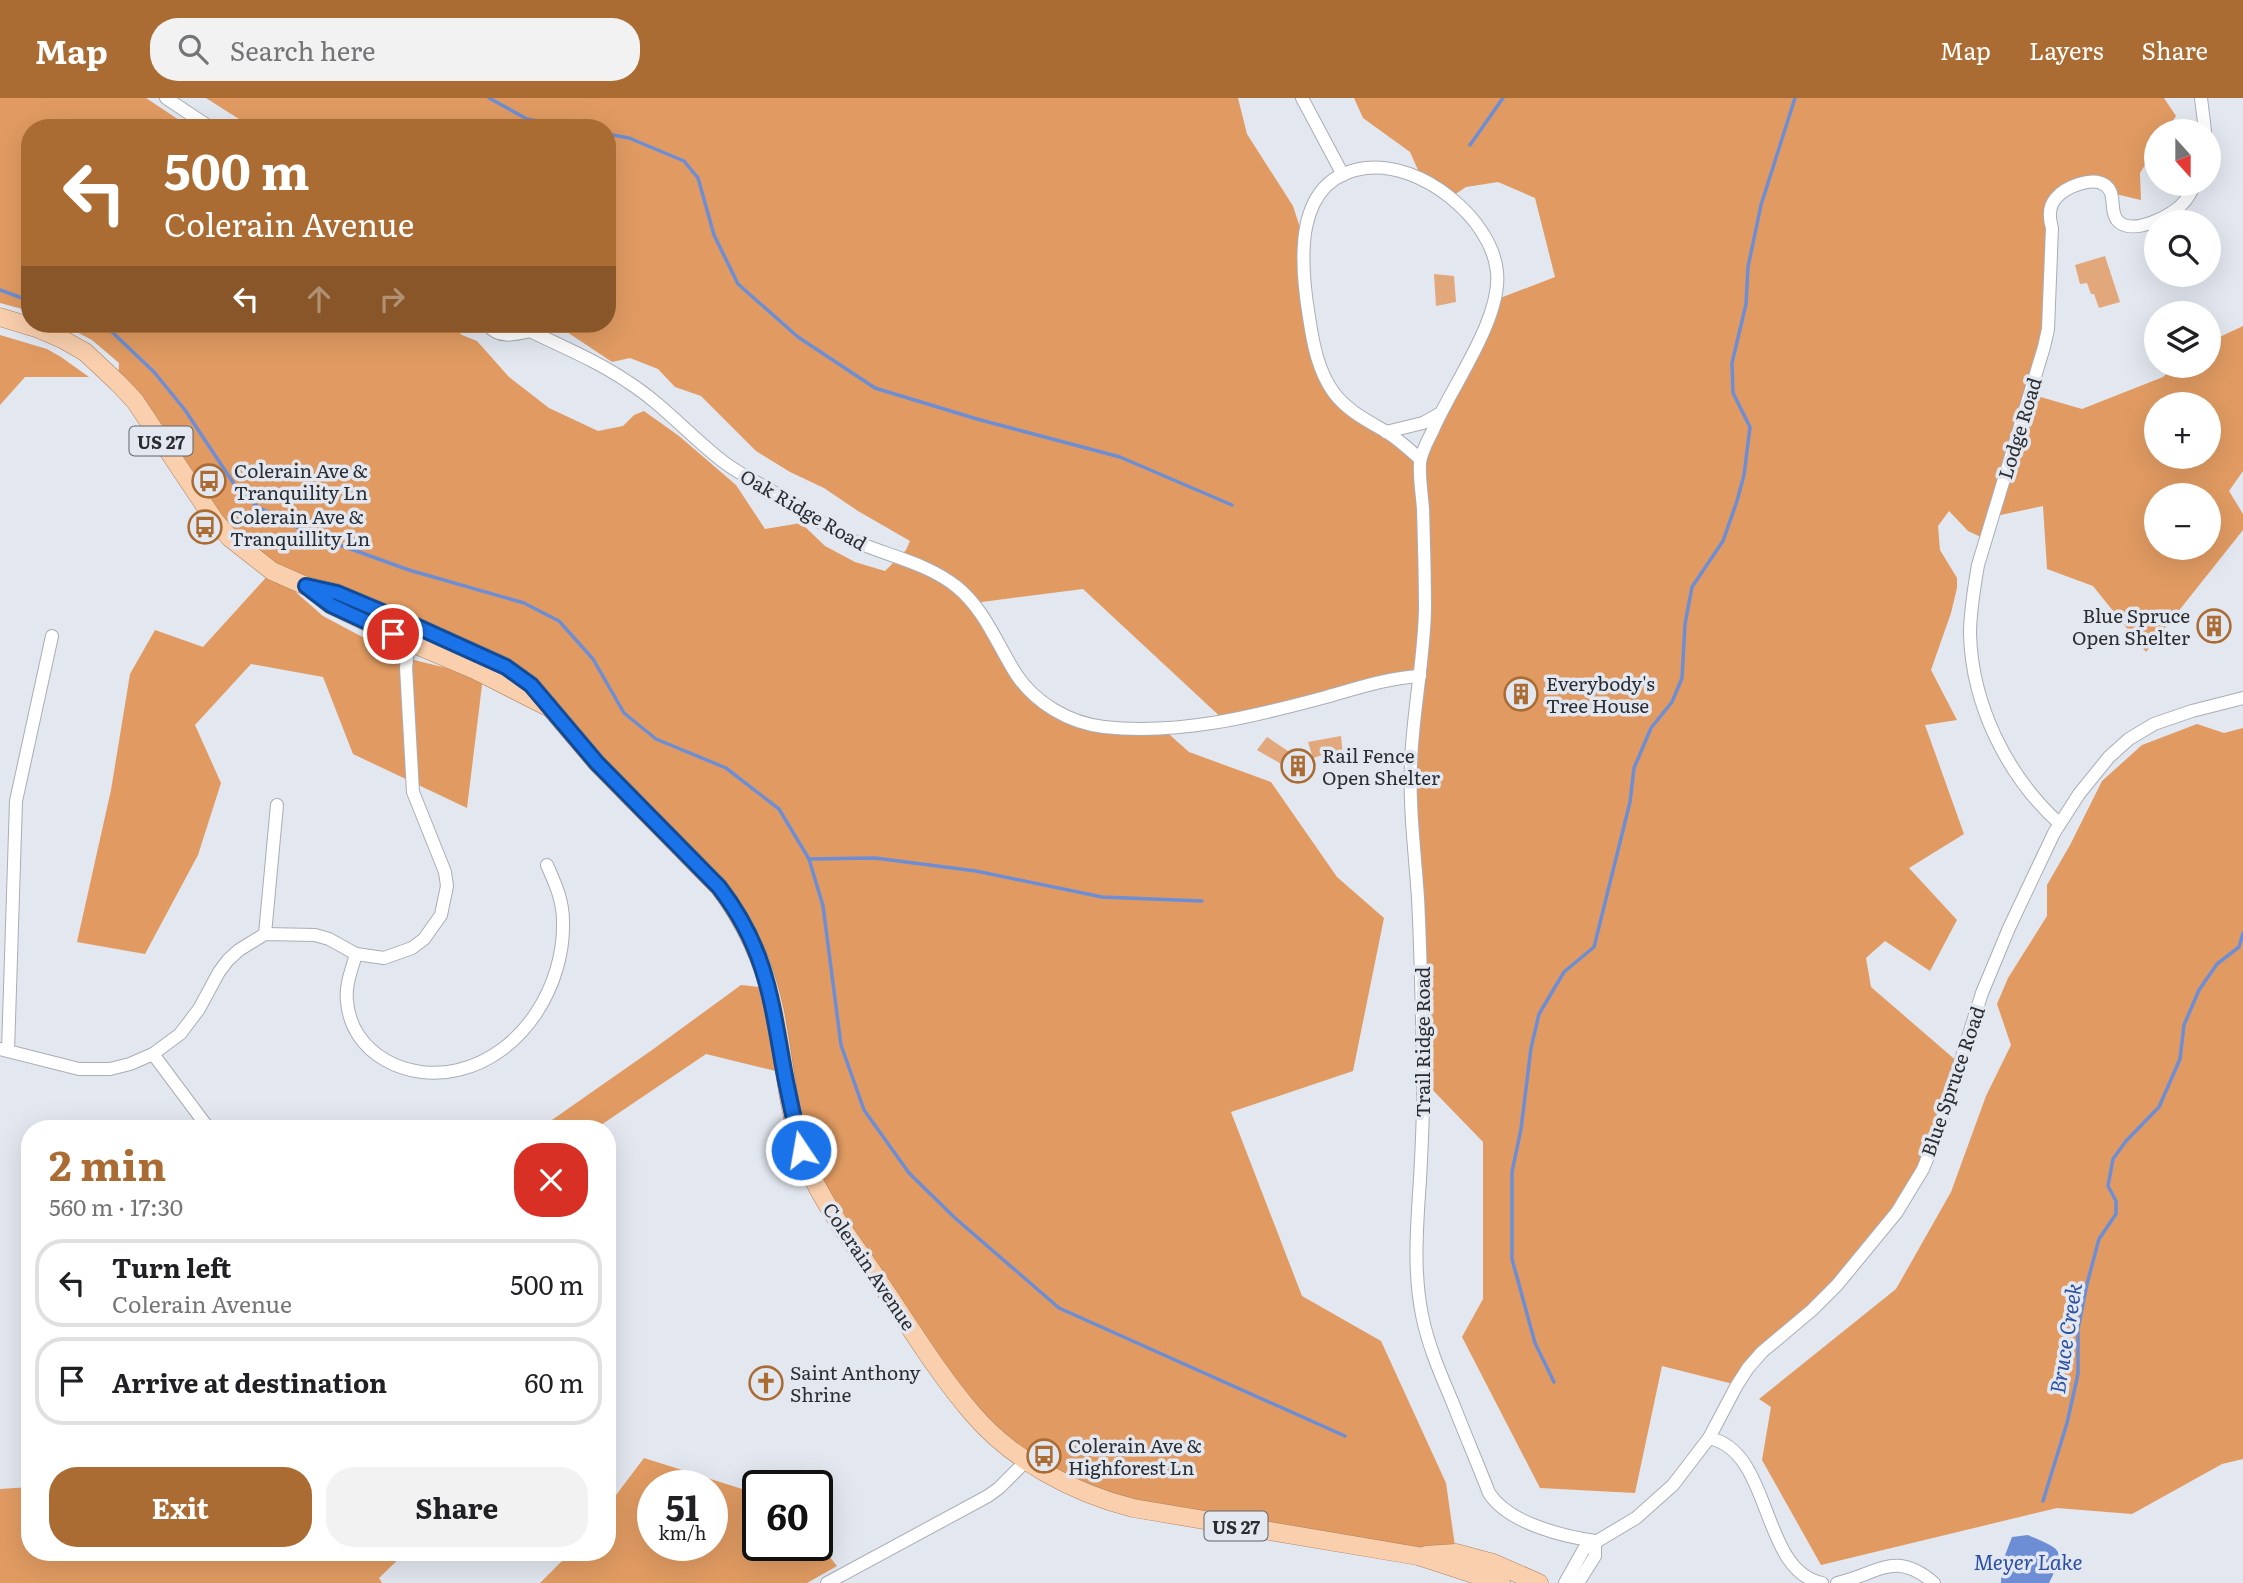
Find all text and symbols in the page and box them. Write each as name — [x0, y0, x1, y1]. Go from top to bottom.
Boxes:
search box — [150, 18, 640, 81]
text: Map — [35, 25, 108, 74]
icon: search — [174, 30, 212, 68]
text: Search here — [230, 30, 376, 69]
text: Map — [1940, 32, 1991, 67]
text: Layers — [2029, 32, 2103, 67]
text: Share — [2141, 32, 2208, 67]
north arrow — [2144, 119, 2221, 196]
map controls — [2144, 119, 2221, 560]
text: 500 m — [164, 132, 310, 205]
icon: left — [49, 147, 140, 238]
text: Colerain Avenue — [164, 199, 414, 247]
button: search — [2144, 210, 2221, 287]
icon: left — [227, 280, 265, 318]
icon: ahead — [300, 280, 338, 318]
icon: right — [373, 280, 411, 318]
button: layers — [2144, 301, 2221, 378]
street label: Lodge Road — [1990, 373, 2048, 482]
button: + — [2144, 392, 2221, 469]
road number: US 27 — [130, 426, 192, 456]
place label: Colerain Ave & Tranquility Ln — [234, 456, 368, 506]
street label: Oak Ridge Road — [736, 461, 873, 557]
bus stop icon: Colerain Ave & Tranquility Ln — [190, 462, 228, 500]
button: − — [2144, 483, 2221, 560]
place label: Colerain Ave & Tranquillity Ln — [230, 502, 370, 552]
bus stop icon: Colerain Ave & Tranquillity Ln — [186, 508, 224, 546]
place label: Blue Spruce Open Shelter — [2072, 601, 2190, 651]
pin — [363, 604, 423, 664]
building icon: Blue Spruce Open Shelter — [2195, 607, 2233, 645]
icon: arrive — [374, 615, 412, 653]
place label: Everybody's Tree House — [1546, 669, 1655, 719]
building icon: Everybody's Tree House — [1502, 675, 1540, 713]
place label: Rail Fence Open Shelter — [1322, 741, 1440, 791]
building icon: Rail Fence Open Shelter — [1279, 747, 1317, 785]
street label: Trail Ridge Road — [1408, 966, 1436, 1117]
street label: Blue Spruce Road — [1913, 1002, 1991, 1160]
position arrow — [764, 1113, 838, 1187]
text: 2 min — [49, 1132, 166, 1194]
button: close — [514, 1143, 588, 1217]
text: 560 m · 17:30 — [49, 1189, 183, 1223]
street label: Colerain Avenue — [817, 1197, 923, 1336]
text: Turn left — [112, 1247, 231, 1286]
icon: left — [53, 1264, 91, 1302]
text: 500 m — [510, 1264, 584, 1303]
water label: Bruce Creek — [2040, 1280, 2088, 1396]
text: Colerain Avenue — [112, 1286, 292, 1320]
place label: Saint Anthony Shrine — [790, 1358, 920, 1408]
icon: arrive — [53, 1362, 91, 1400]
text: Arrive at destination — [112, 1362, 387, 1401]
text: 60 m — [525, 1362, 584, 1401]
church icon: Saint Anthony Shrine — [747, 1364, 785, 1402]
place label: Colerain Ave & Highforest Ln — [1068, 1431, 1202, 1481]
bus stop icon: Colerain Ave & Highforest Ln — [1025, 1437, 1063, 1475]
button: Exit — [49, 1467, 312, 1547]
button: Share — [326, 1467, 588, 1547]
speed limit sign: 60 — [742, 1470, 833, 1561]
text: 51 — [666, 1480, 699, 1532]
road number: US 27 — [1204, 1512, 1268, 1540]
text: km/h — [659, 1519, 706, 1546]
water label: Meyer Lake — [1973, 1545, 2083, 1576]

